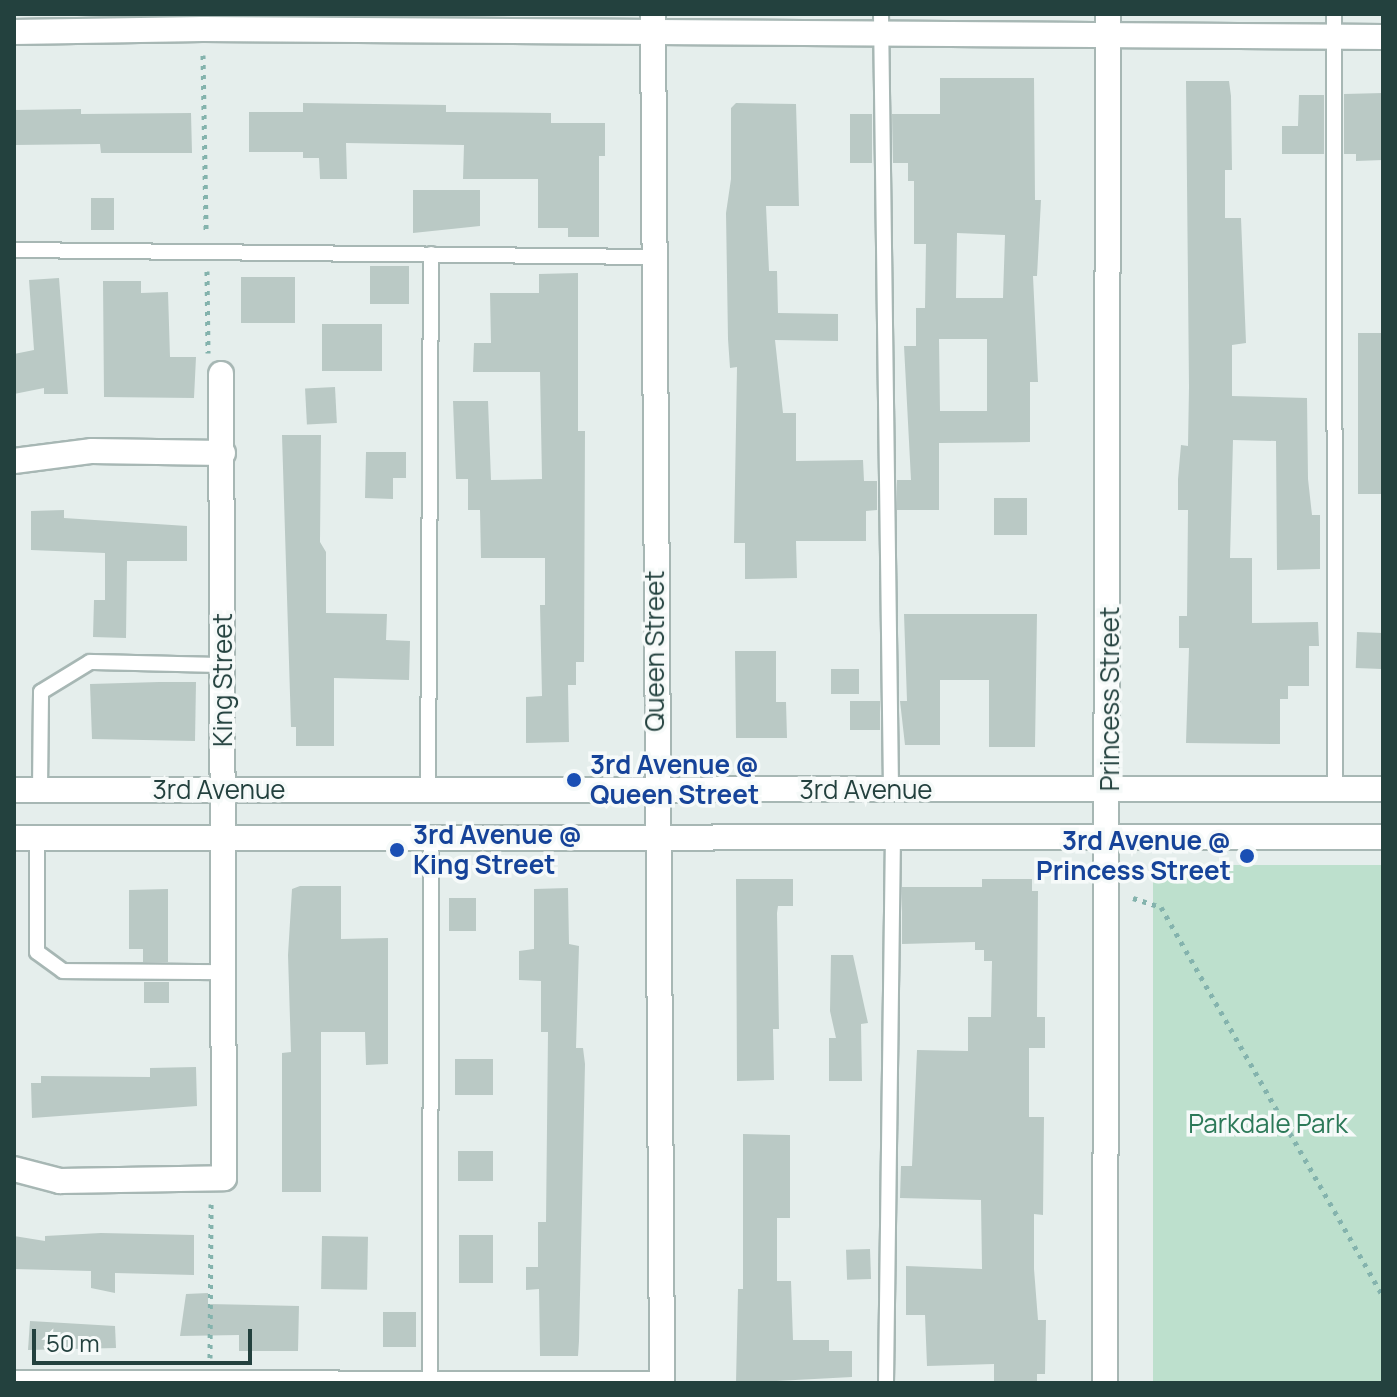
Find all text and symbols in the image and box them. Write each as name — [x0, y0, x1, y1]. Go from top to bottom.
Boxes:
street label: Queen Street — [639, 570, 671, 732]
street label: Princess Street — [1094, 607, 1126, 791]
street label: King Street — [207, 613, 239, 747]
place label: 3rd Avenue @ Queen Street — [590, 749, 759, 810]
marker: 3rd Avenue @ Queen Street — [565, 771, 583, 789]
street label: 3rd Avenue — [152, 774, 286, 806]
street label: 3rd Avenue — [799, 774, 933, 806]
place label: 3rd Avenue @ King Street — [413, 819, 582, 880]
place label: 3rd Avenue @ Princess Street — [1036, 825, 1231, 886]
marker: 3rd Avenue @ King Street — [388, 841, 406, 859]
marker: 3rd Avenue @ Princess Street — [1238, 847, 1256, 865]
park label: Parkdale Park — [1188, 1108, 1348, 1140]
scale bar — [36, 1313, 256, 1363]
text: 50 m — [46, 1326, 100, 1359]

